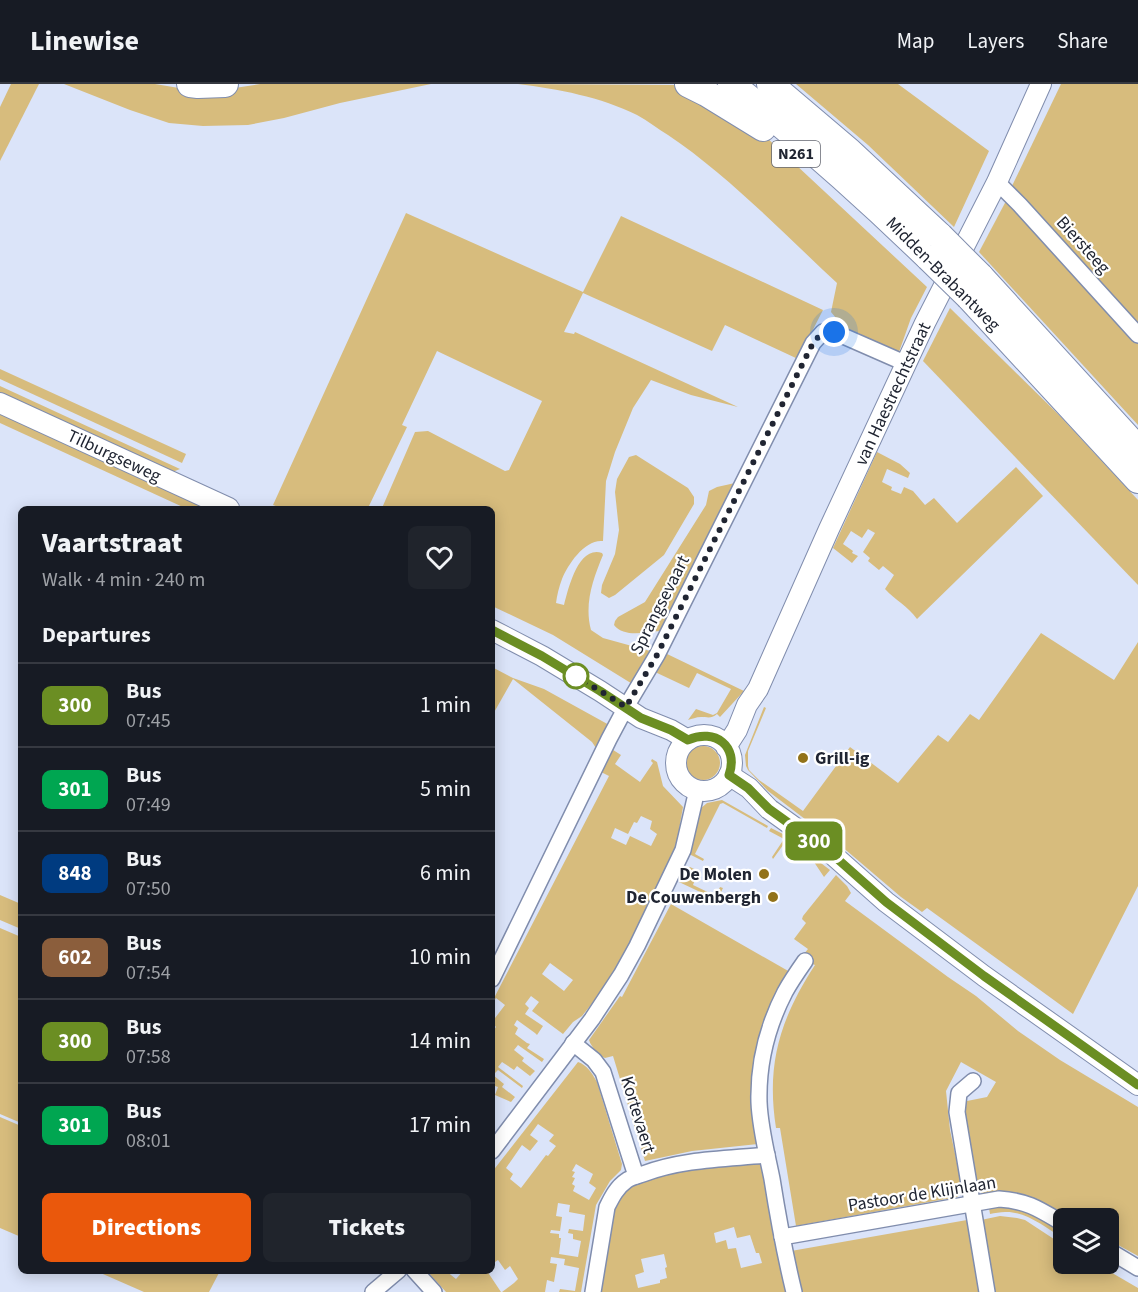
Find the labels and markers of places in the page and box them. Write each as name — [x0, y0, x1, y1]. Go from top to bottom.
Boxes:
unlabelled marker — [563, 663, 589, 689]
place label: Grill-ig — [815, 746, 870, 771]
marker: Grill-ig — [796, 751, 810, 765]
place label: De Molen — [679, 862, 752, 887]
marker: De Molen — [757, 867, 771, 881]
place label: De Couwenbergh — [626, 885, 761, 910]
marker: De Couwenbergh — [766, 890, 780, 904]

